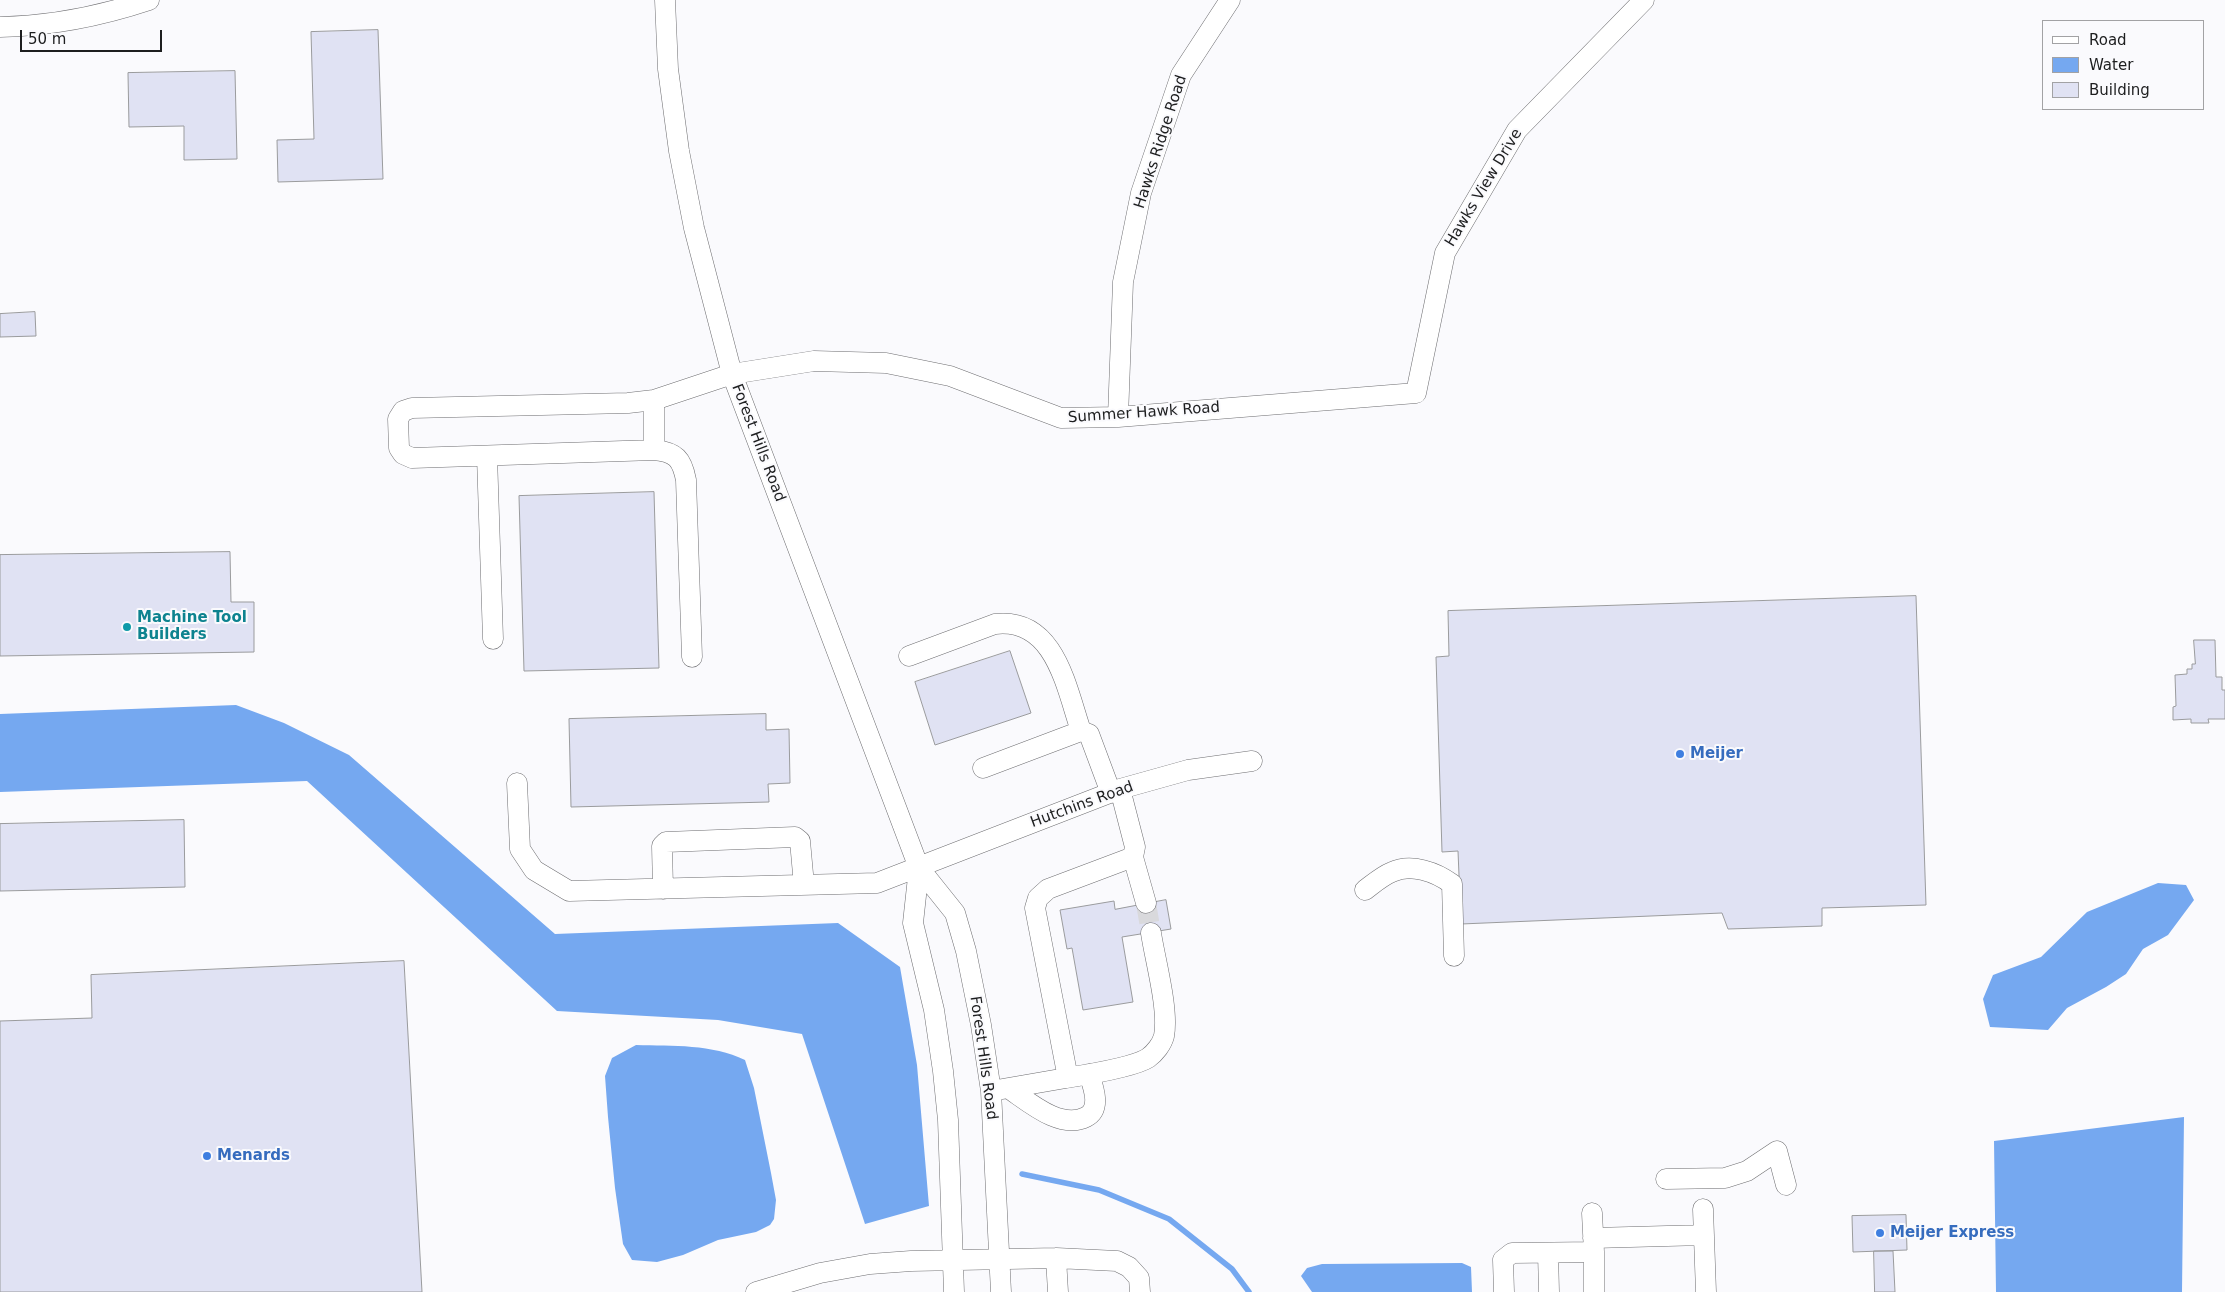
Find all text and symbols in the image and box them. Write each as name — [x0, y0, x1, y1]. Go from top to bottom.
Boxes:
scale bar — [22, 20, 165, 52]
legend — [2042, 20, 2205, 110]
text: 50 m — [28, 30, 66, 48]
text: Road — [2089, 31, 2127, 49]
text: Water — [2089, 56, 2133, 74]
street label: Hawks Ridge Road — [1131, 73, 1191, 211]
text: Building — [2089, 81, 2150, 99]
street label: Hawks View Drive — [1442, 126, 1526, 250]
street label: Forest Hills Road — [727, 382, 789, 504]
street label: Summer Hawk Road — [1067, 399, 1221, 427]
place label: Machine Tool Builders — [137, 609, 247, 644]
marker: Machine Tool Builders — [121, 621, 133, 633]
place label: Meijer — [1690, 745, 1743, 763]
marker: Meijer — [1674, 748, 1686, 760]
street label: Hutchins Road — [1028, 778, 1136, 832]
street label: Forest Hills Road — [965, 995, 1001, 1121]
place label: Menards — [217, 1147, 290, 1165]
marker: Menards — [201, 1150, 213, 1162]
place label: Meijer Express — [1890, 1224, 2014, 1242]
marker: Meijer Express — [1874, 1227, 1886, 1239]

